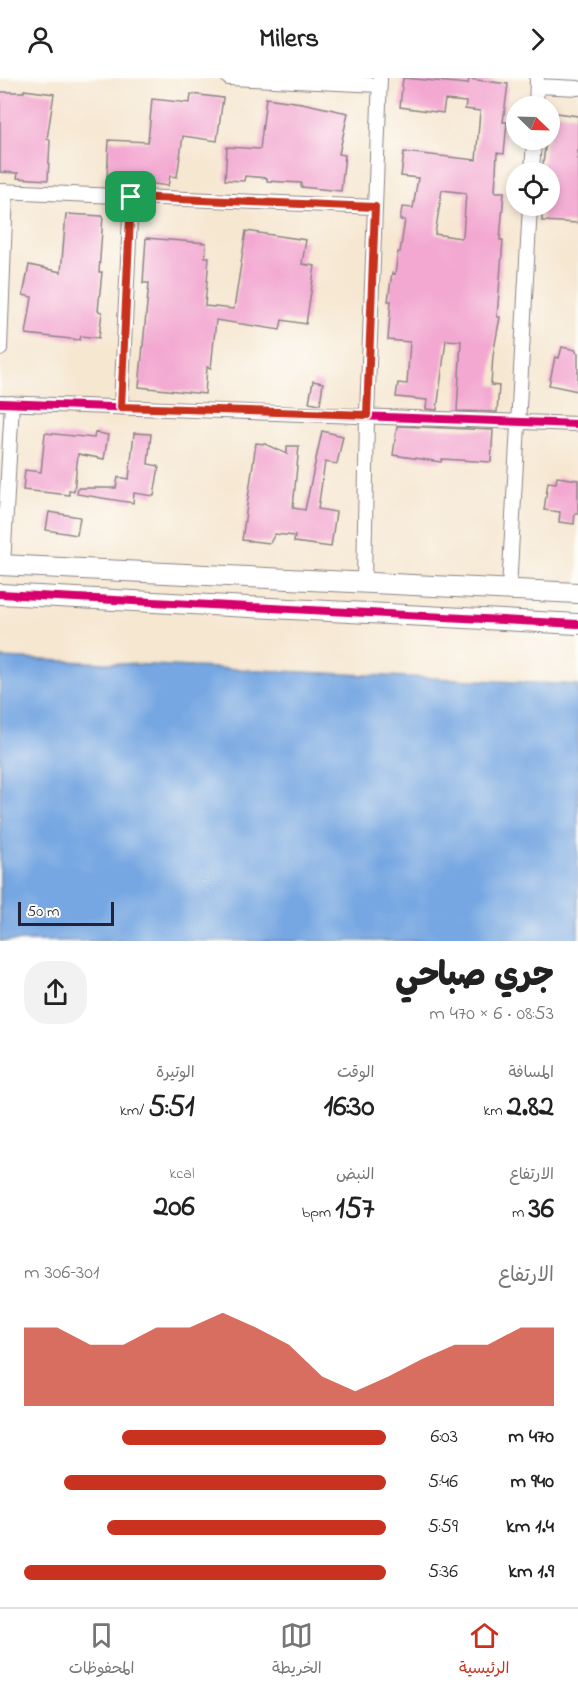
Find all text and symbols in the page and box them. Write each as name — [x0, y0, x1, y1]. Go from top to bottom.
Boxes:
text: Milers — [259, 20, 319, 59]
icon: person — [24, 23, 57, 56]
icon: forward — [521, 23, 554, 56]
north arrow — [506, 96, 560, 150]
map controls — [506, 96, 560, 216]
button: locate — [506, 162, 560, 216]
pin — [105, 171, 156, 222]
icon: arrive — [114, 180, 147, 213]
scale bar — [18, 899, 114, 926]
text: 50 m — [27, 900, 59, 924]
text: جري صباحي — [395, 953, 554, 1001]
button: share — [24, 961, 87, 1024]
text: 08:53 · 6 × 470 m — [429, 1000, 554, 1029]
text: الوتيرة — [156, 1061, 195, 1085]
text: الوقت — [337, 1061, 374, 1085]
text: المسافة — [508, 1061, 554, 1085]
text: 5:51 — [148, 1086, 195, 1130]
text: 16:30 — [324, 1086, 374, 1130]
text: 2.82 — [507, 1086, 554, 1130]
text: /km — [120, 1099, 148, 1123]
text: km — [483, 1099, 507, 1123]
text: kcal — [169, 1162, 195, 1186]
text: النبض — [336, 1163, 374, 1187]
text: الارتفاع — [509, 1163, 554, 1187]
text: 206 — [154, 1186, 195, 1230]
text: 157 — [335, 1188, 374, 1232]
text: 36 — [528, 1188, 554, 1232]
text: bpm — [302, 1201, 335, 1225]
text: m — [512, 1201, 528, 1225]
text: 301–306 m — [24, 1259, 99, 1288]
text: الارتفاع — [498, 1262, 554, 1291]
text: 6:03 — [431, 1423, 458, 1452]
text: 470 m — [508, 1423, 554, 1452]
text: 5:46 — [428, 1468, 458, 1497]
text: 940 m — [511, 1468, 554, 1497]
text: 5:59 — [427, 1513, 458, 1542]
text: 1.4 km — [506, 1513, 554, 1542]
text: 5:36 — [428, 1558, 458, 1587]
text: 1.9 km — [508, 1558, 554, 1587]
tab: المحفوظات — [69, 1619, 135, 1682]
tab: الخريطة — [272, 1619, 322, 1682]
tab: الرئيسية — [459, 1619, 509, 1682]

